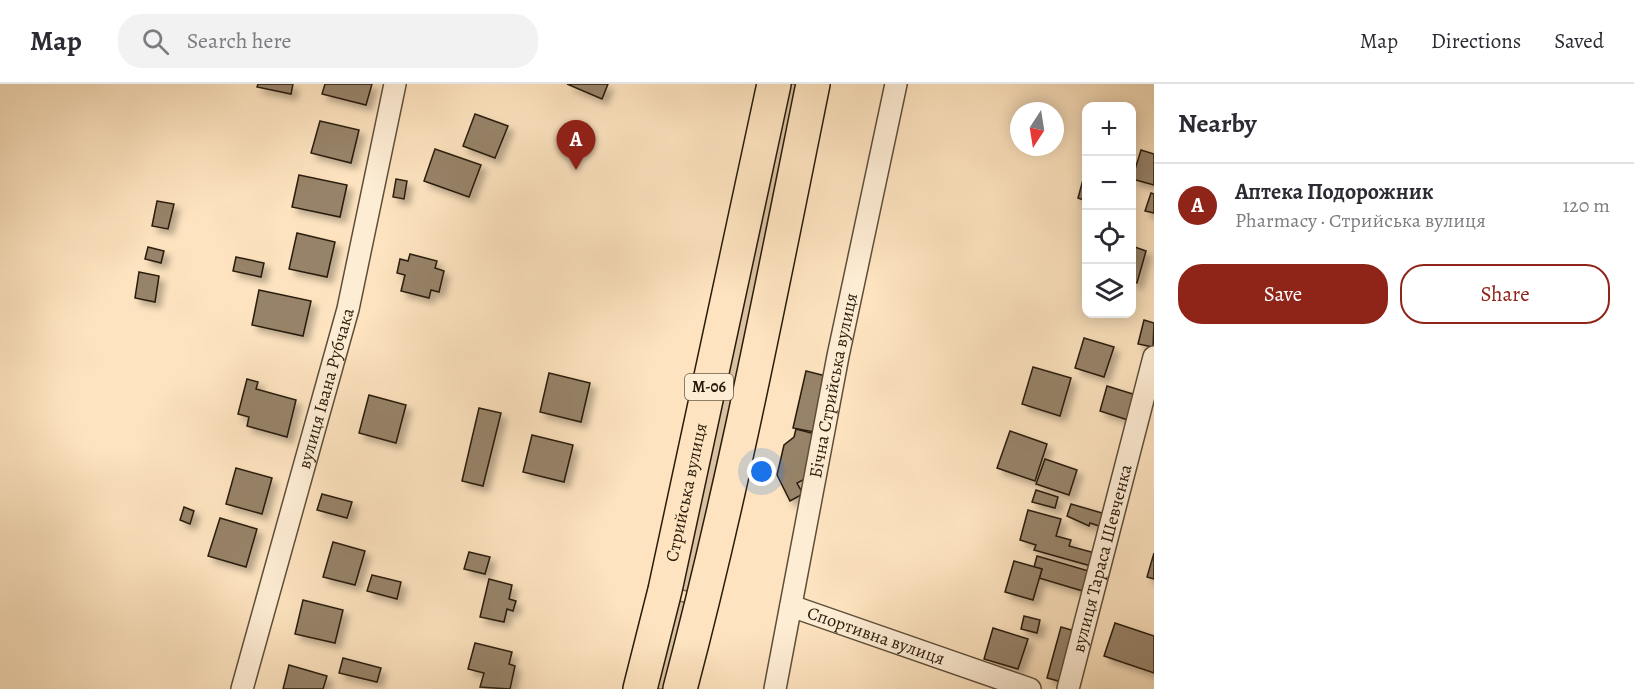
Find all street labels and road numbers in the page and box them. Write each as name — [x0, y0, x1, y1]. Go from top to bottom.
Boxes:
street label: Бічна Стрийська вулиця — [803, 291, 863, 480]
street label: вулиця Івана Рубчака — [292, 305, 360, 472]
road number: М-06 — [685, 374, 733, 400]
street label: Стрийська вулиця — [659, 421, 713, 564]
street label: вулиця Тараса Шевченка — [1066, 461, 1138, 655]
street label: Спортивна вулиця — [804, 601, 948, 671]

